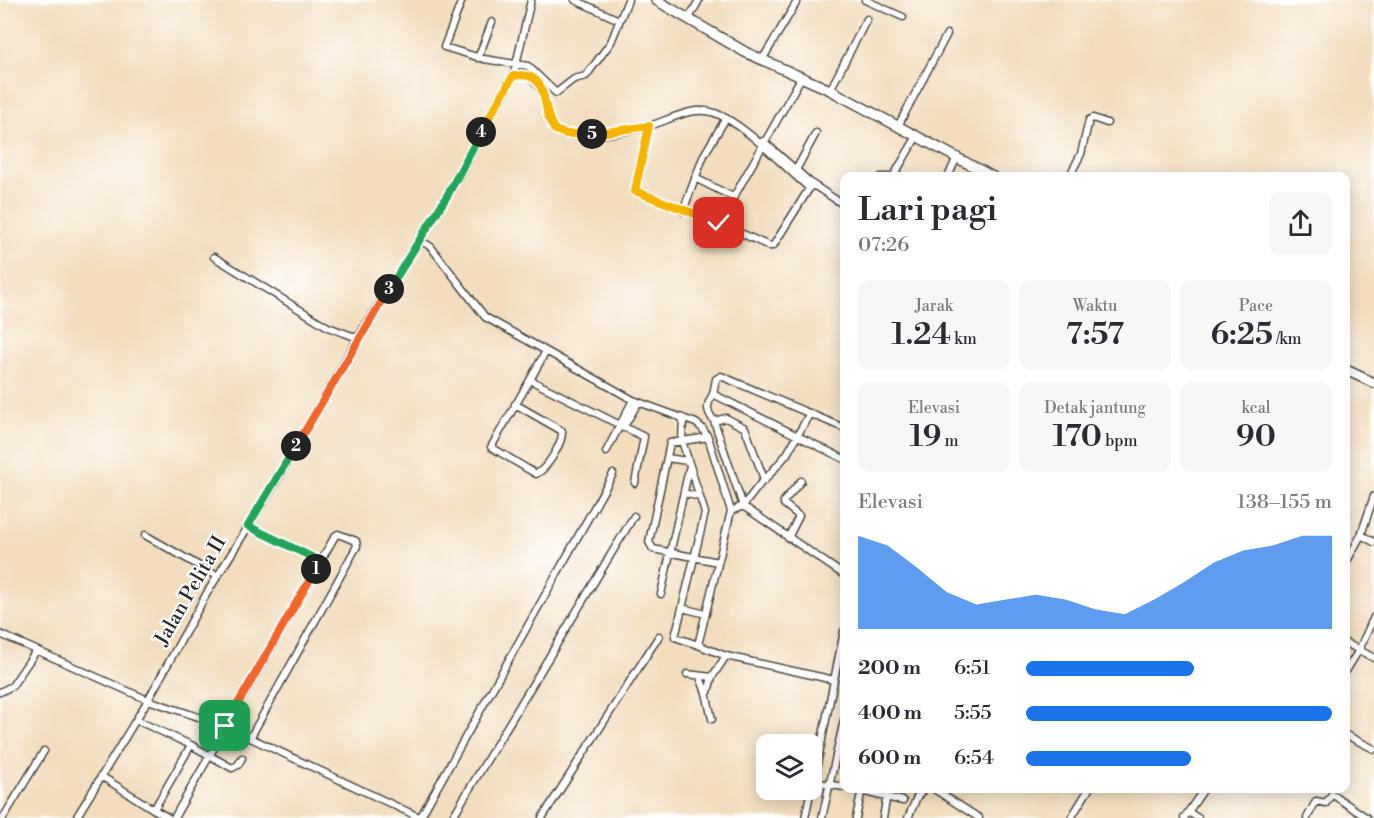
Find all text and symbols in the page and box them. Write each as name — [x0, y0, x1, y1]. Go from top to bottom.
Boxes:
pin: 4 — [466, 117, 496, 147]
pin: 5 — [577, 119, 607, 149]
text: 4 — [476, 122, 486, 142]
text: 5 — [587, 124, 597, 144]
text: Lari pagi — [858, 190, 997, 231]
button: share — [1269, 192, 1332, 255]
pin — [693, 197, 744, 248]
icon: check — [702, 206, 735, 239]
text: 07:26 — [858, 233, 909, 258]
pin: 3 — [374, 274, 404, 304]
text: 3 — [384, 279, 394, 299]
text: Jarak — [915, 296, 953, 316]
text: Waktu — [1073, 296, 1117, 316]
text: Pace — [1239, 296, 1273, 316]
text: 1.24 — [891, 316, 951, 354]
text: 7:57 — [1066, 316, 1124, 354]
text: 6:25 — [1210, 316, 1273, 354]
text: km — [951, 329, 977, 349]
text: /km — [1273, 329, 1302, 349]
text: Elevasi — [908, 398, 960, 418]
text: Detak jantung — [1044, 398, 1146, 418]
text: kcal — [1241, 398, 1271, 418]
text: 19 — [909, 418, 941, 456]
text: 170 — [1052, 418, 1102, 456]
text: 90 — [1236, 418, 1276, 456]
pin: 2 — [281, 431, 311, 461]
text: m — [941, 431, 959, 451]
text: bpm — [1102, 431, 1138, 451]
text: 2 — [291, 436, 301, 456]
text: Elevasi — [858, 490, 923, 515]
text: 138–155 m — [1237, 490, 1332, 515]
street label: Jalan Pelita II — [149, 531, 233, 651]
pin: 1 — [301, 554, 331, 584]
text: 1 — [312, 559, 320, 579]
text: 200 m — [858, 656, 921, 681]
text: 6:51 — [954, 656, 990, 681]
pin — [199, 700, 250, 751]
text: 400 m — [858, 701, 922, 726]
text: 5:55 — [954, 701, 992, 726]
icon: arrive — [208, 709, 241, 742]
map controls — [756, 734, 822, 800]
button: layers — [756, 734, 822, 800]
text: 600 m — [858, 746, 921, 771]
text: 6:54 — [954, 746, 994, 771]

